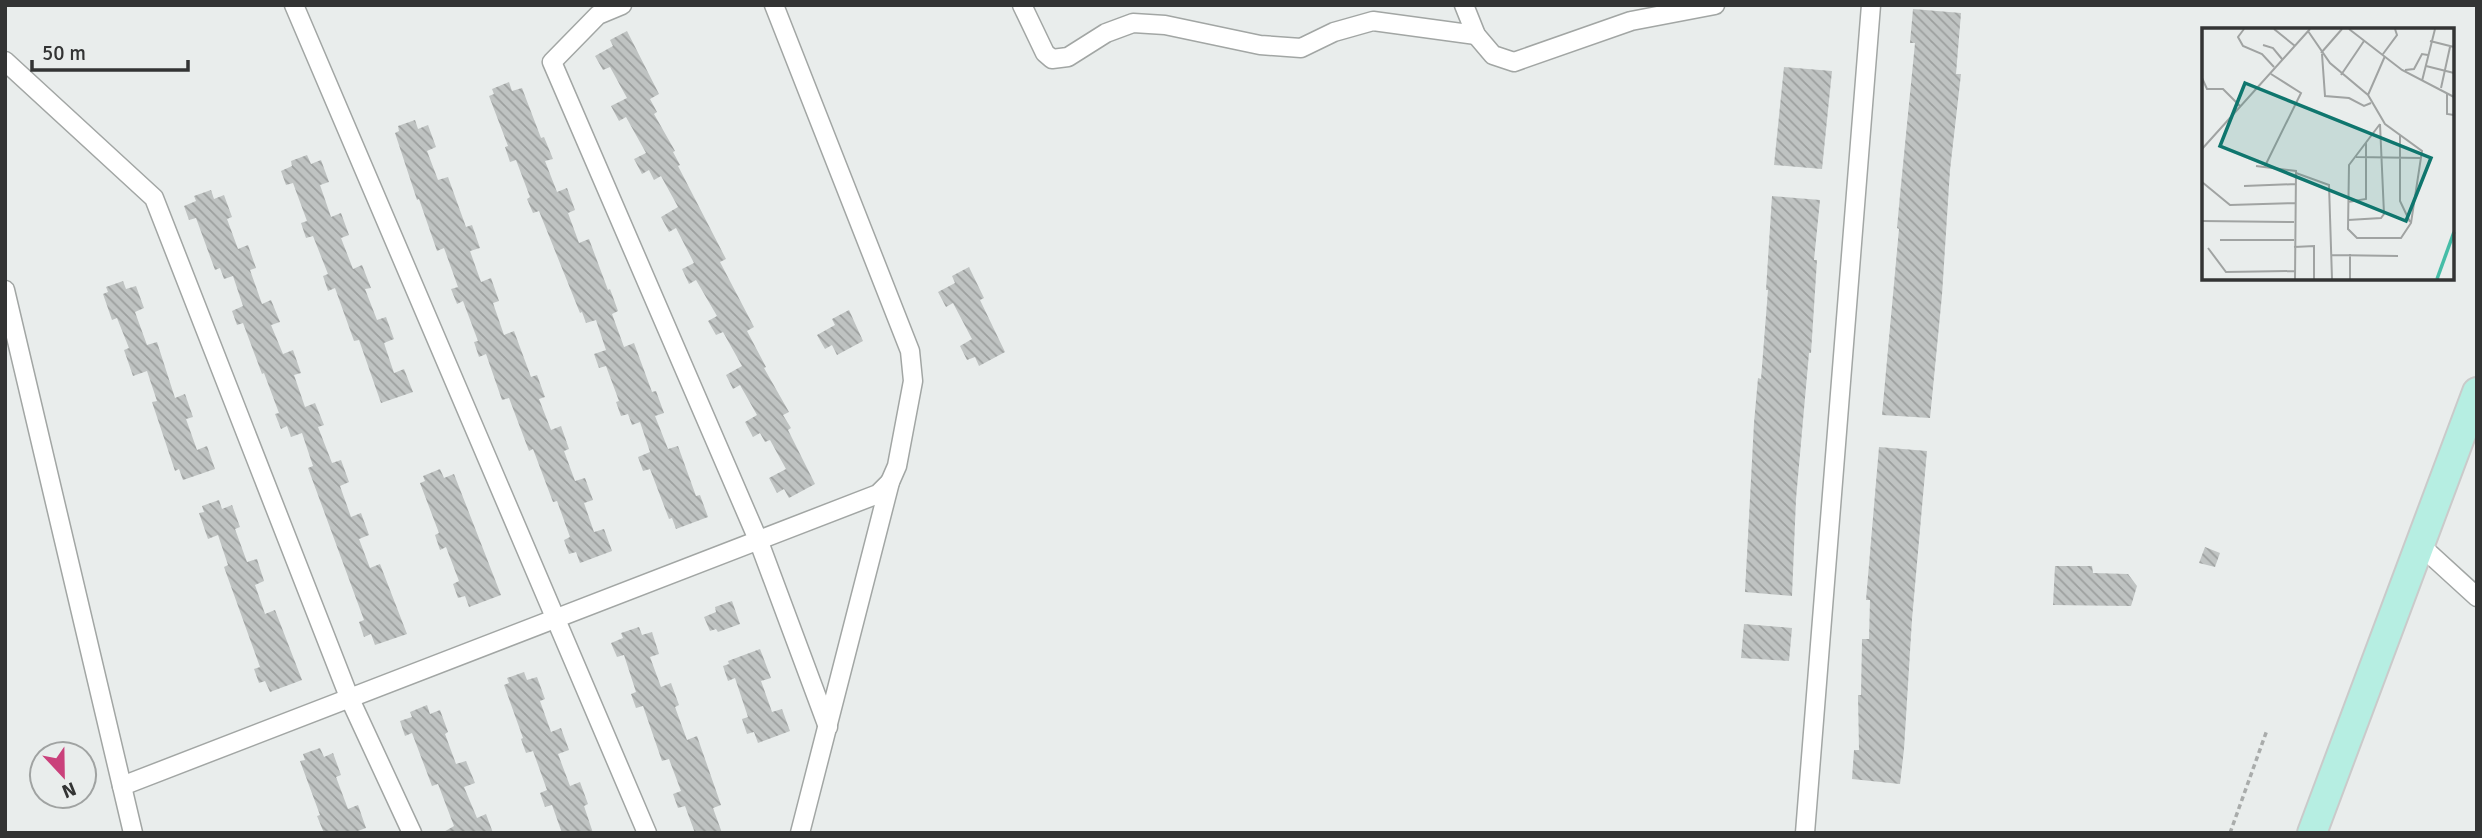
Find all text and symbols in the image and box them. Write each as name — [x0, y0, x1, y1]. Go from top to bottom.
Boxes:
scale bar — [32, 28, 187, 72]
inset map — [2202, 28, 2454, 280]
text: 50 m — [42, 40, 86, 66]
north arrow — [28, 740, 98, 810]
text: N — [58, 776, 80, 803]

